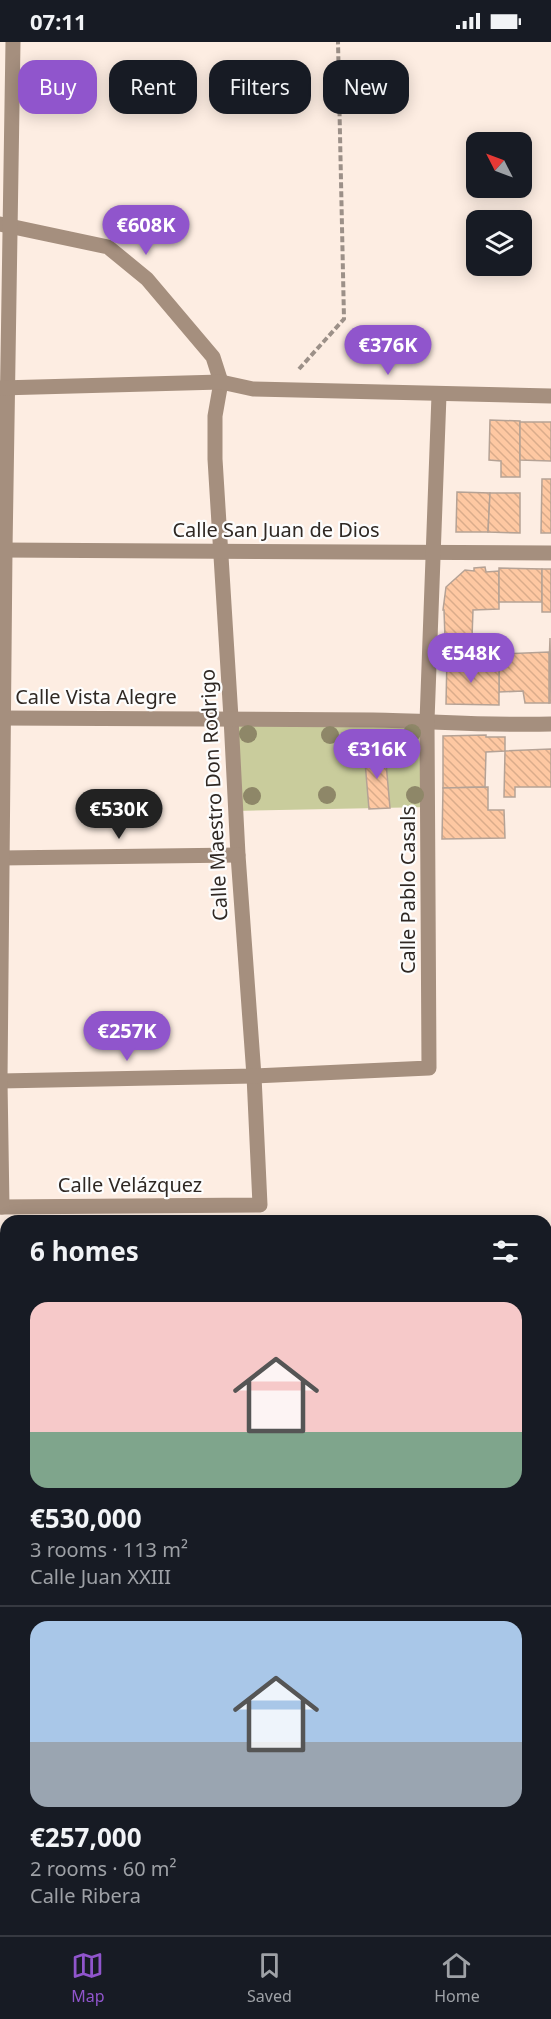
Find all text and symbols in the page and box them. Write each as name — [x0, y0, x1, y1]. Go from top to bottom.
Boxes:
text: 07:11 — [30, 6, 87, 36]
chip: Buy — [18, 60, 97, 114]
chip: Rent — [109, 60, 197, 114]
chip: Filters — [209, 60, 311, 114]
chip: New — [323, 60, 409, 114]
north arrow — [466, 132, 532, 198]
map controls — [466, 132, 532, 276]
pin: €608K — [104, 205, 188, 256]
button: layers — [466, 210, 532, 276]
text: €608K — [116, 211, 176, 238]
pin: €376K — [346, 325, 430, 376]
text: €376K — [358, 331, 418, 358]
street label: Calle San Juan de Dios — [172, 516, 380, 543]
pin: €548K — [429, 633, 513, 684]
text: €548K — [441, 639, 501, 666]
street label: Calle Maestro Don Rodrigo — [193, 668, 234, 922]
street label: Calle Vista Alegre — [15, 683, 177, 710]
pin: €316K — [335, 729, 419, 780]
text: €316K — [347, 735, 407, 762]
pin: €530K — [77, 789, 161, 840]
text: €530K — [89, 795, 149, 822]
street label: Calle Pablo Casals — [394, 806, 421, 974]
pin: €257K — [85, 1011, 169, 1062]
text: €257K — [97, 1017, 157, 1044]
street label: Calle Velázquez — [58, 1171, 202, 1198]
text: 6 homes — [30, 1233, 139, 1269]
icon: filters — [489, 1235, 522, 1268]
icon: home — [222, 1341, 330, 1449]
text: €530,000 — [30, 1500, 142, 1536]
text: 3 rooms · 113 m² — [30, 1536, 188, 1563]
text: Calle Juan XXIII — [30, 1563, 171, 1590]
icon: home — [222, 1660, 330, 1768]
text: €257,000 — [30, 1819, 142, 1855]
text: 2 rooms · 60 m² — [30, 1855, 177, 1882]
text: Calle Ribera — [30, 1882, 141, 1909]
tab: Map — [71, 1949, 105, 2007]
tab: Saved — [247, 1949, 292, 2007]
tab: Home — [434, 1949, 480, 2007]

